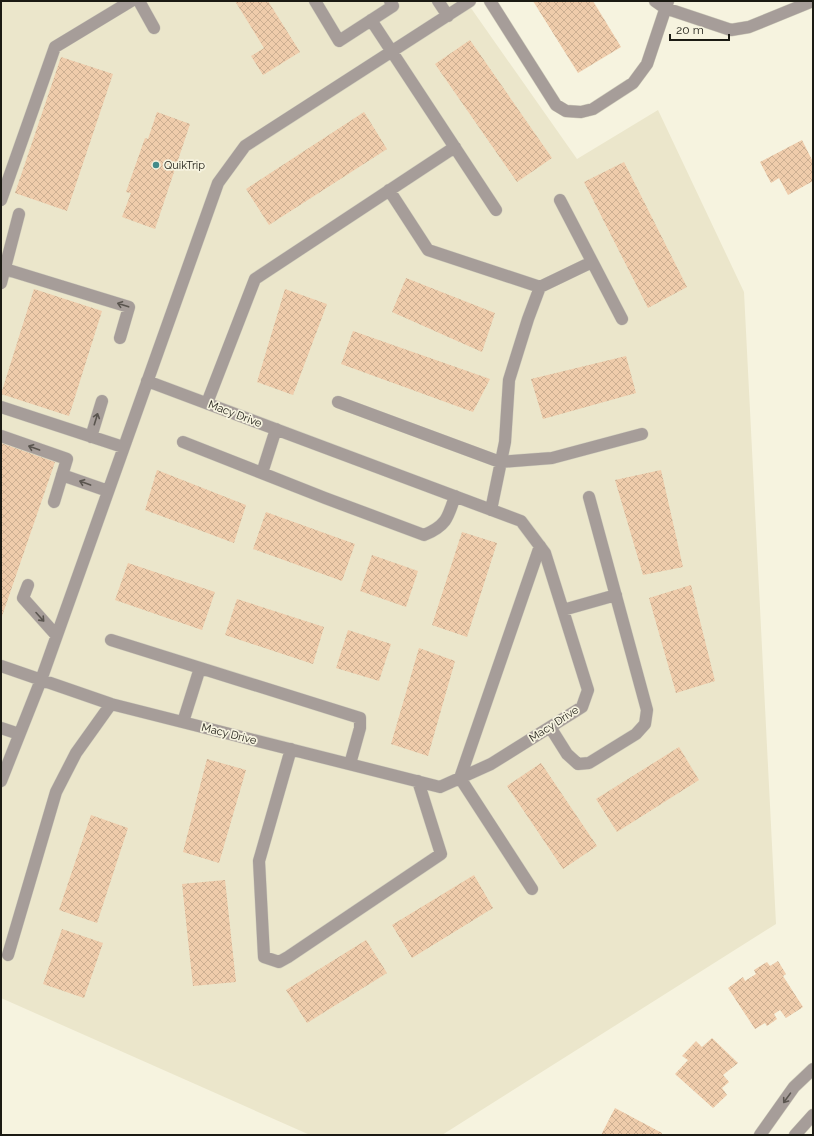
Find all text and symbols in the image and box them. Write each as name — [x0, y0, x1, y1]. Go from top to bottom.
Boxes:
scale bar — [670, 16, 729, 42]
text: 20 m — [676, 23, 704, 37]
place label: QuikTrip — [164, 159, 205, 172]
marker: QuikTrip — [151, 160, 161, 170]
one-way arrow — [116, 301, 129, 308]
street label: Macy Drive — [206, 398, 264, 430]
one-way arrow — [93, 413, 100, 426]
one-way arrow — [28, 443, 40, 451]
one-way arrow — [78, 479, 91, 486]
one-way arrow — [35, 611, 44, 622]
street label: Macy Drive — [527, 703, 582, 745]
street label: Macy Drive — [200, 721, 258, 747]
one-way arrow — [783, 1092, 791, 1103]

